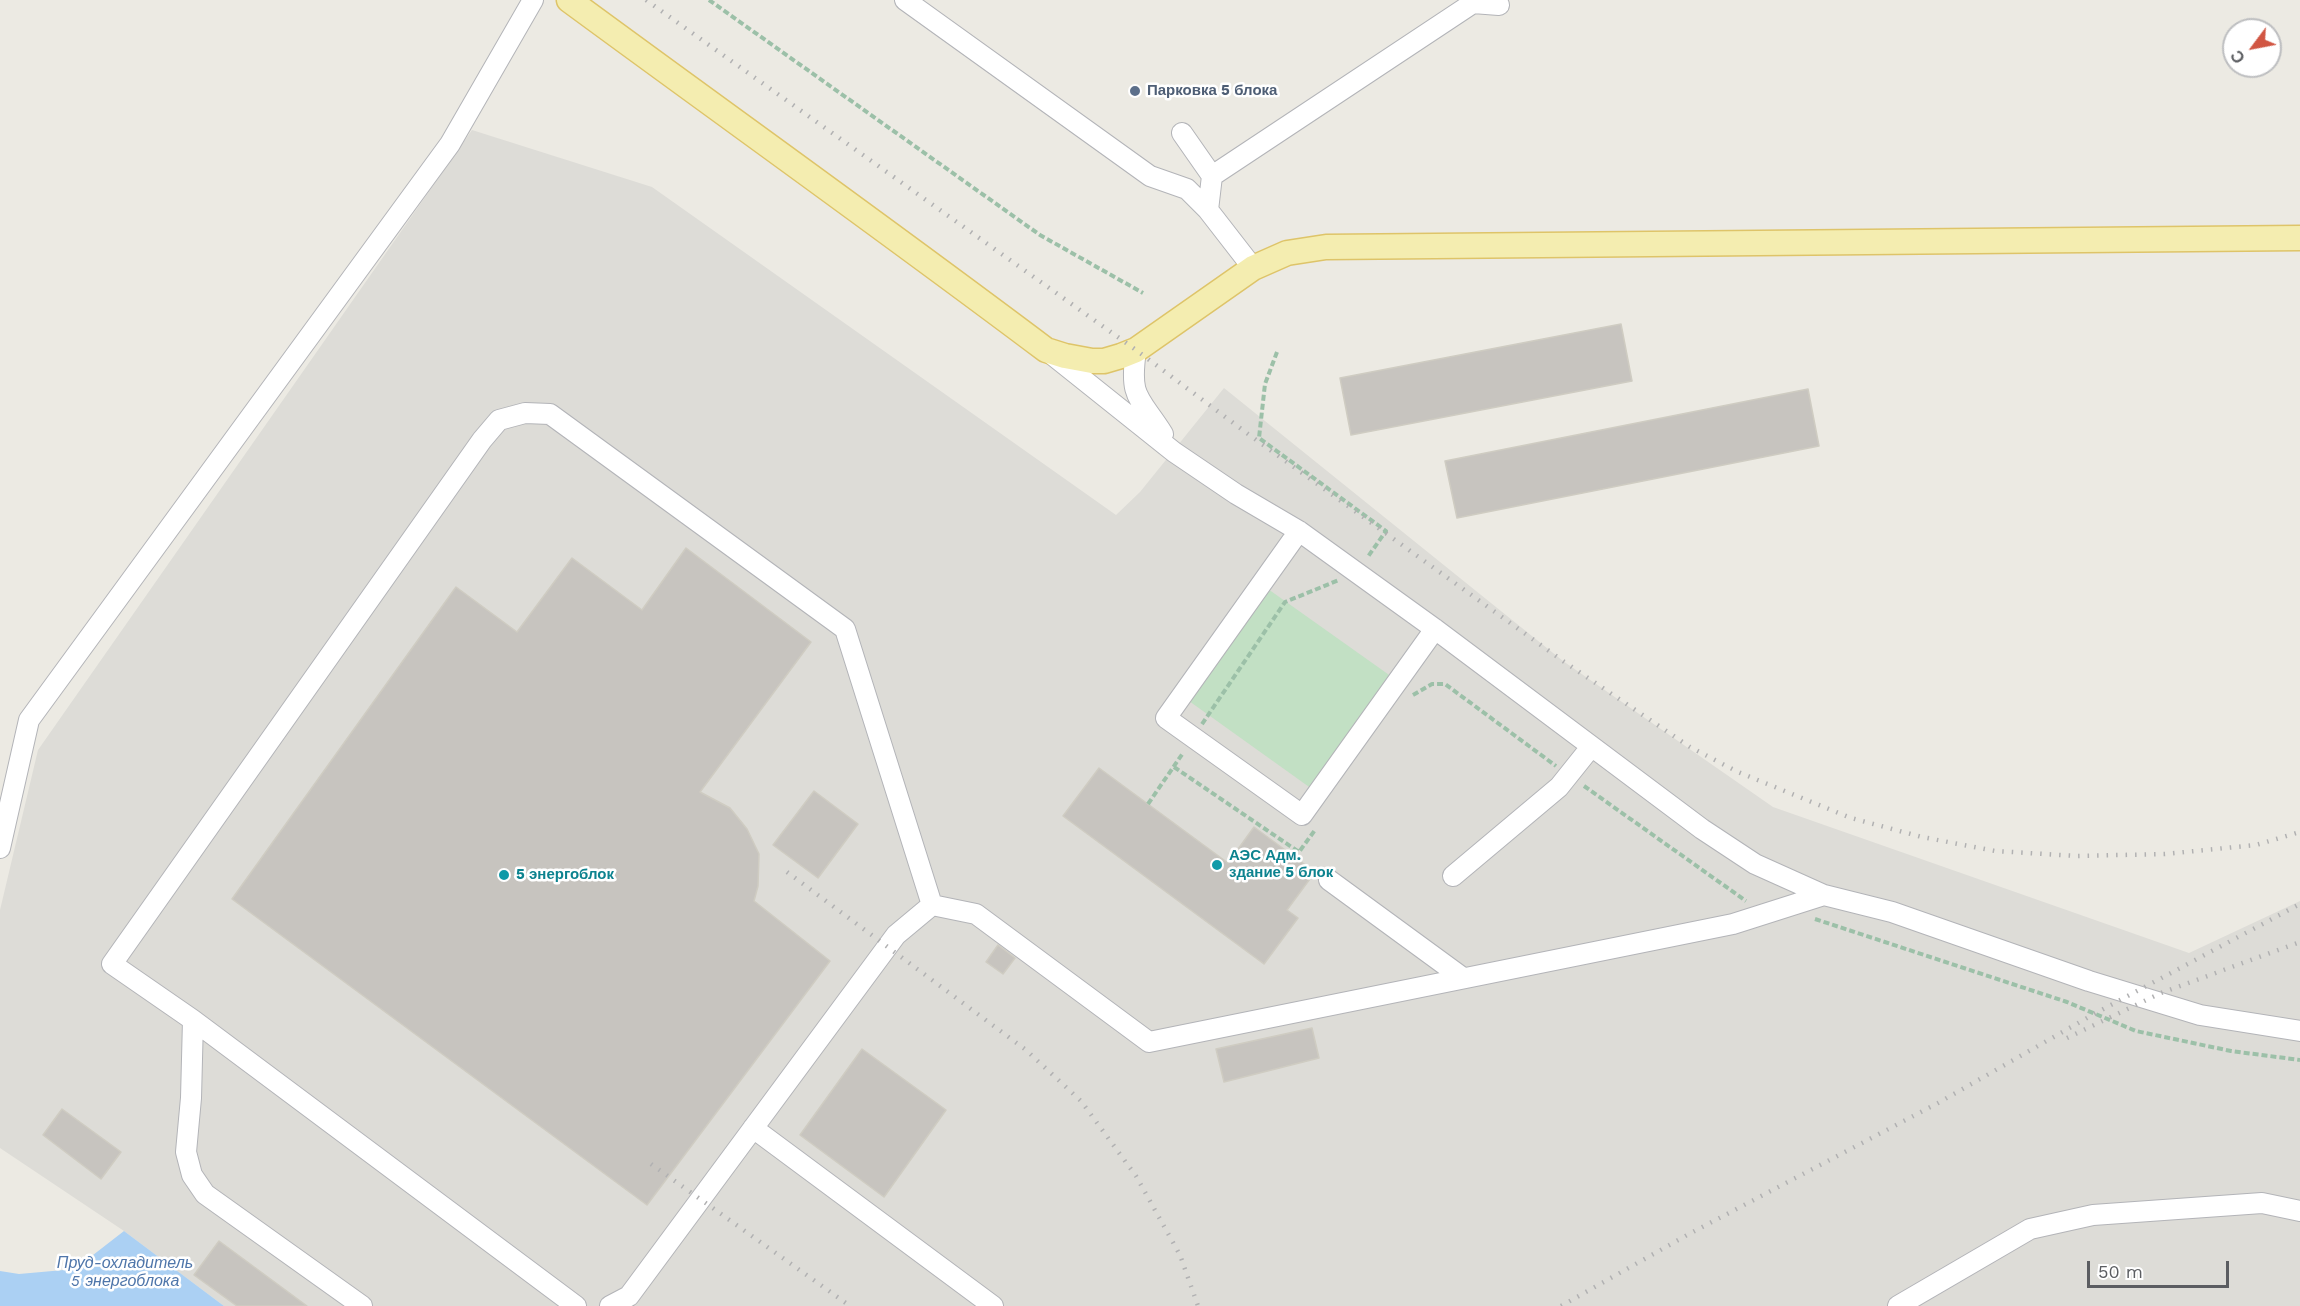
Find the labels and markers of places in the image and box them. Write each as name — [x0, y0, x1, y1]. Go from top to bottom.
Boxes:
place label: Парковка 5 блока — [1147, 82, 1277, 100]
marker: Парковка 5 блока — [1128, 84, 1142, 98]
place label: АЭС Адм. здание 5 блок — [1229, 847, 1333, 882]
marker: АЭС Адм. здание 5 блок — [1210, 858, 1224, 872]
place label: 5 энергоблок — [516, 866, 614, 884]
marker: 5 энергоблок — [497, 868, 511, 882]

